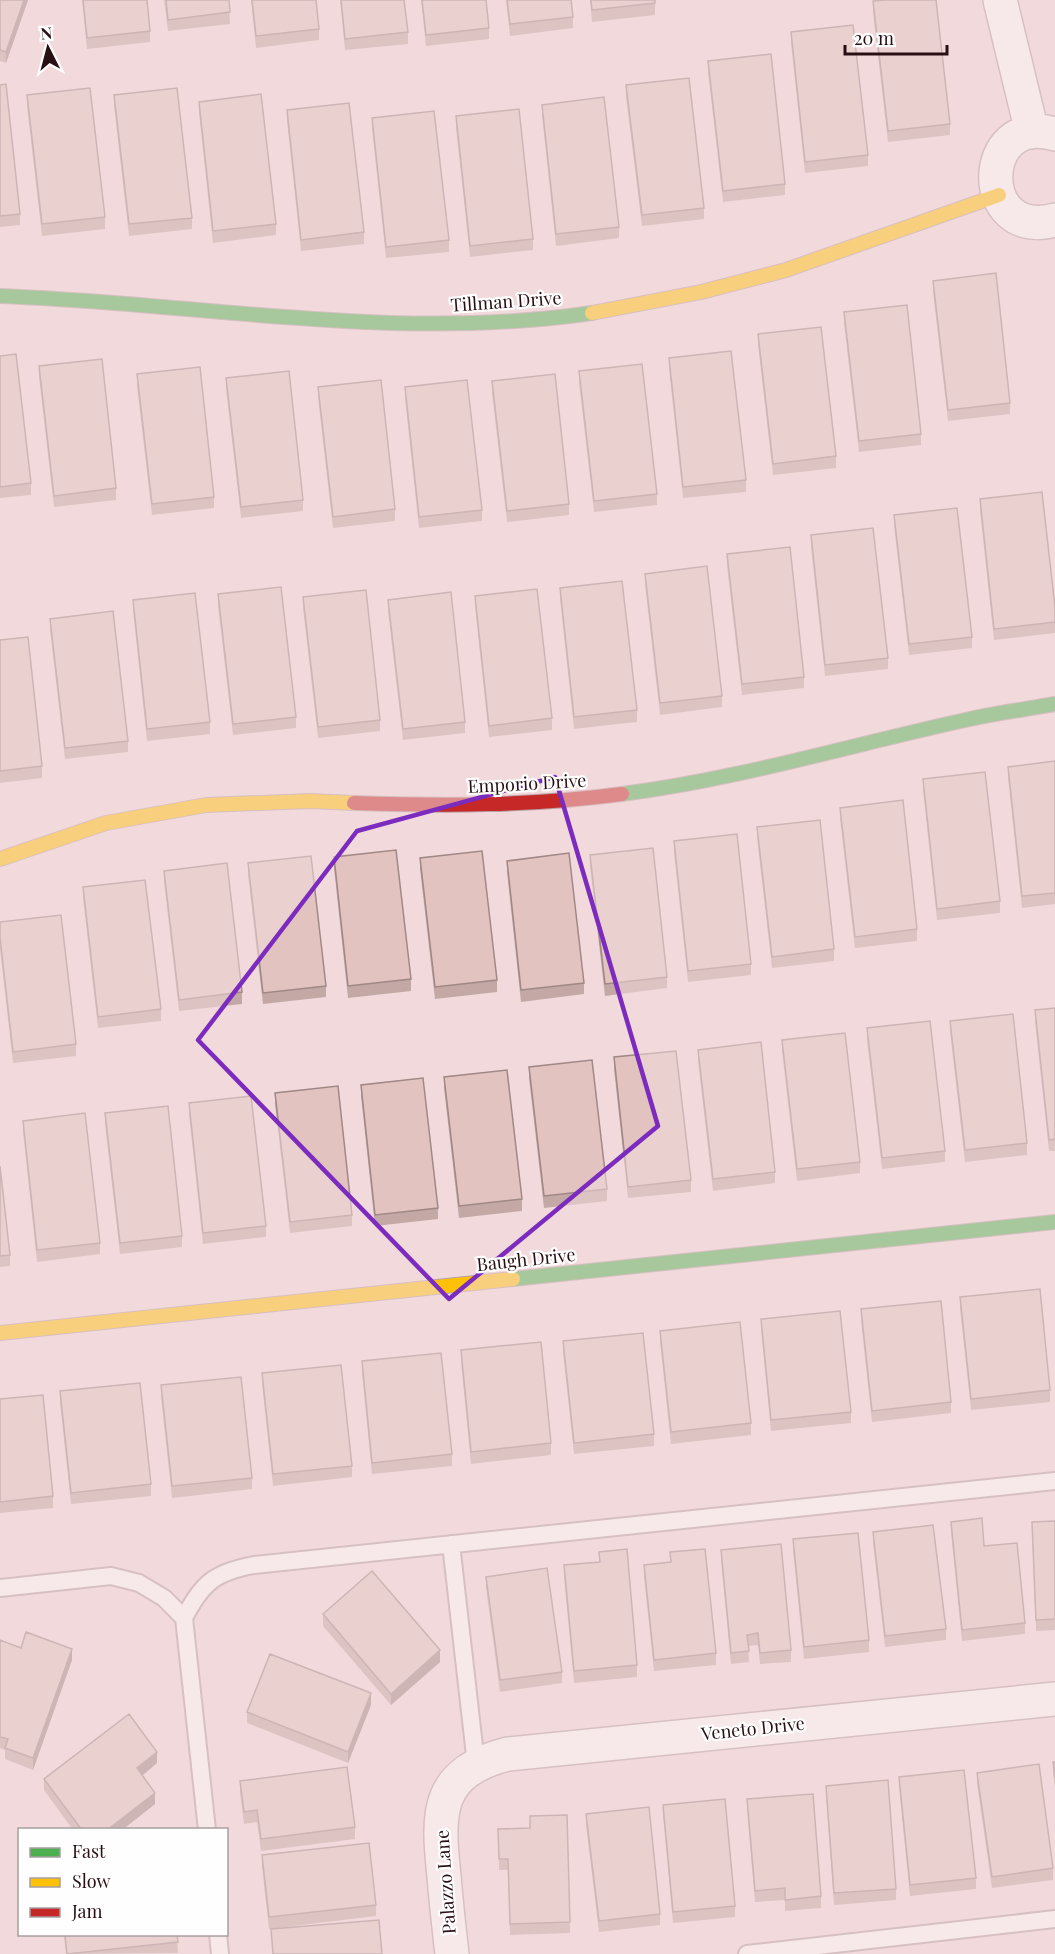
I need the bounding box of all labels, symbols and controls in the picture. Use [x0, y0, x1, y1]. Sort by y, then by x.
north arrow [18, 18, 78, 78]
scale bar [845, 18, 947, 56]
text: N [40, 21, 54, 44]
text: 20 m [854, 26, 894, 50]
street label: Tillman Drive [450, 285, 562, 317]
street label: Emporio Drive [467, 768, 587, 798]
street label: Baugh Drive [475, 1242, 577, 1276]
street label: Veneto Drive [699, 1711, 806, 1745]
legend [18, 1828, 228, 1936]
street label: Palazzo Lane [429, 1829, 461, 1935]
text: Fast [72, 1839, 106, 1863]
text: Slow [72, 1869, 110, 1893]
text: Jam [71, 1899, 102, 1923]

